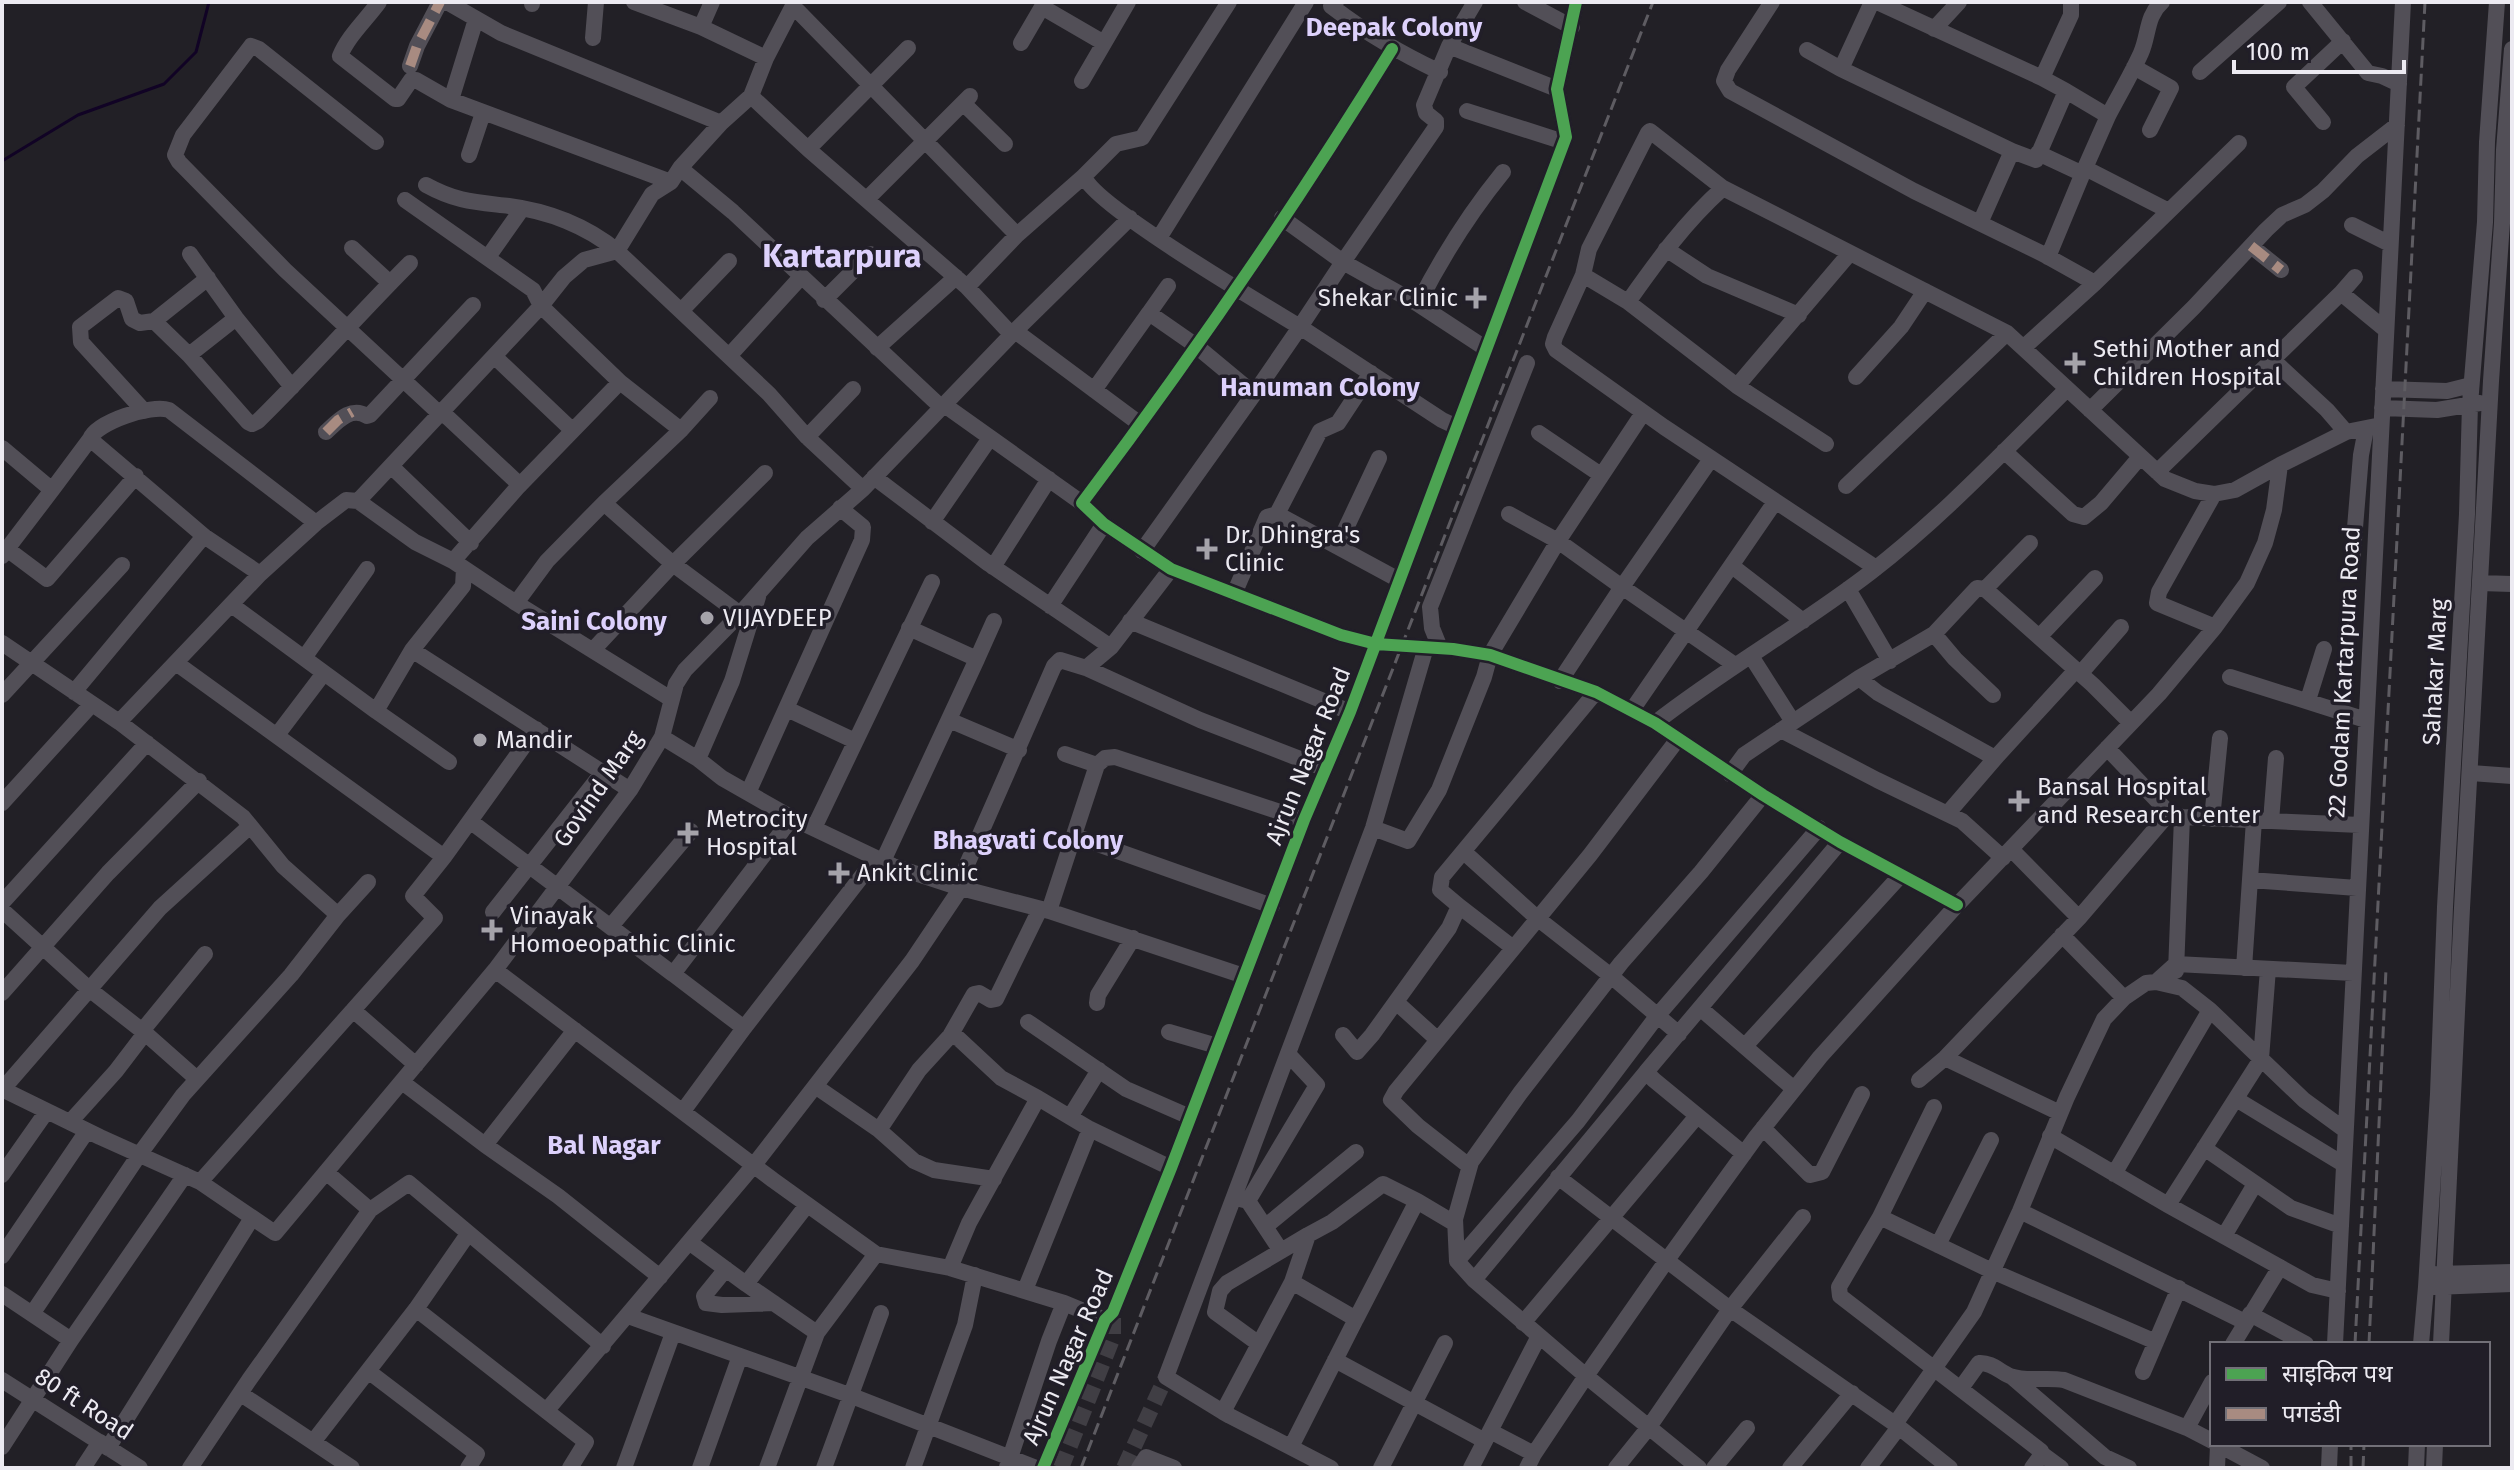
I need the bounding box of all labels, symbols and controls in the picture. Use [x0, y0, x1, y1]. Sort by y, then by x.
district label: Deepak Colony [1306, 12, 1483, 43]
scale bar [2234, 24, 2404, 74]
text: 100 m [2246, 38, 2310, 66]
district label: Kartarpura [762, 237, 922, 275]
place label: Shekar Clinic [1318, 284, 1458, 312]
marker: Shekar Clinic [1465, 287, 1487, 309]
place label: Sethi Mother and Children Hospital [2093, 335, 2281, 391]
marker: Sethi Mother and Children Hospital [2064, 352, 2086, 374]
district label: Hanuman Colony [1220, 372, 1420, 403]
place label: Dr. Dhingra's Clinic [1225, 521, 1360, 577]
street label: 22 Godam Kartarpura Road [2322, 525, 2366, 819]
marker: Dr. Dhingra's Clinic [1196, 538, 1218, 560]
street label: Sahakar Marg [2417, 597, 2453, 746]
place label: VIJAYDEEP [723, 604, 832, 632]
district label: Saini Colony [521, 606, 667, 637]
marker: VIJAYDEEP [698, 609, 716, 627]
street label: Ajrun Nagar Road [1260, 663, 1356, 849]
street label: Govind Marg [548, 725, 649, 853]
place label: Mandir [496, 726, 573, 754]
marker: Mandir [471, 731, 489, 749]
place label: Bansal Hospital and Research Center [2037, 773, 2261, 829]
marker: Bansal Hospital and Research Center [2008, 790, 2030, 812]
place label: Metrocity Hospital [706, 805, 808, 861]
marker: Metrocity Hospital [677, 822, 699, 844]
district label: Bhagvati Colony [933, 825, 1124, 856]
place label: Ankit Clinic [857, 859, 978, 887]
marker: Ankit Clinic [828, 862, 850, 884]
place label: Vinayak Homoeopathic Clinic [510, 902, 736, 958]
marker: Vinayak Homoeopathic Clinic [481, 919, 503, 941]
district label: Bal Nagar [547, 1130, 661, 1161]
street label: Ajrun Nagar Road [1017, 1265, 1119, 1449]
legend [2210, 1342, 2490, 1446]
text: साइकिल पथ [2282, 1360, 2393, 1388]
street label: 80 ft Road [30, 1362, 138, 1446]
text: पगडंडी [2282, 1400, 2342, 1428]

